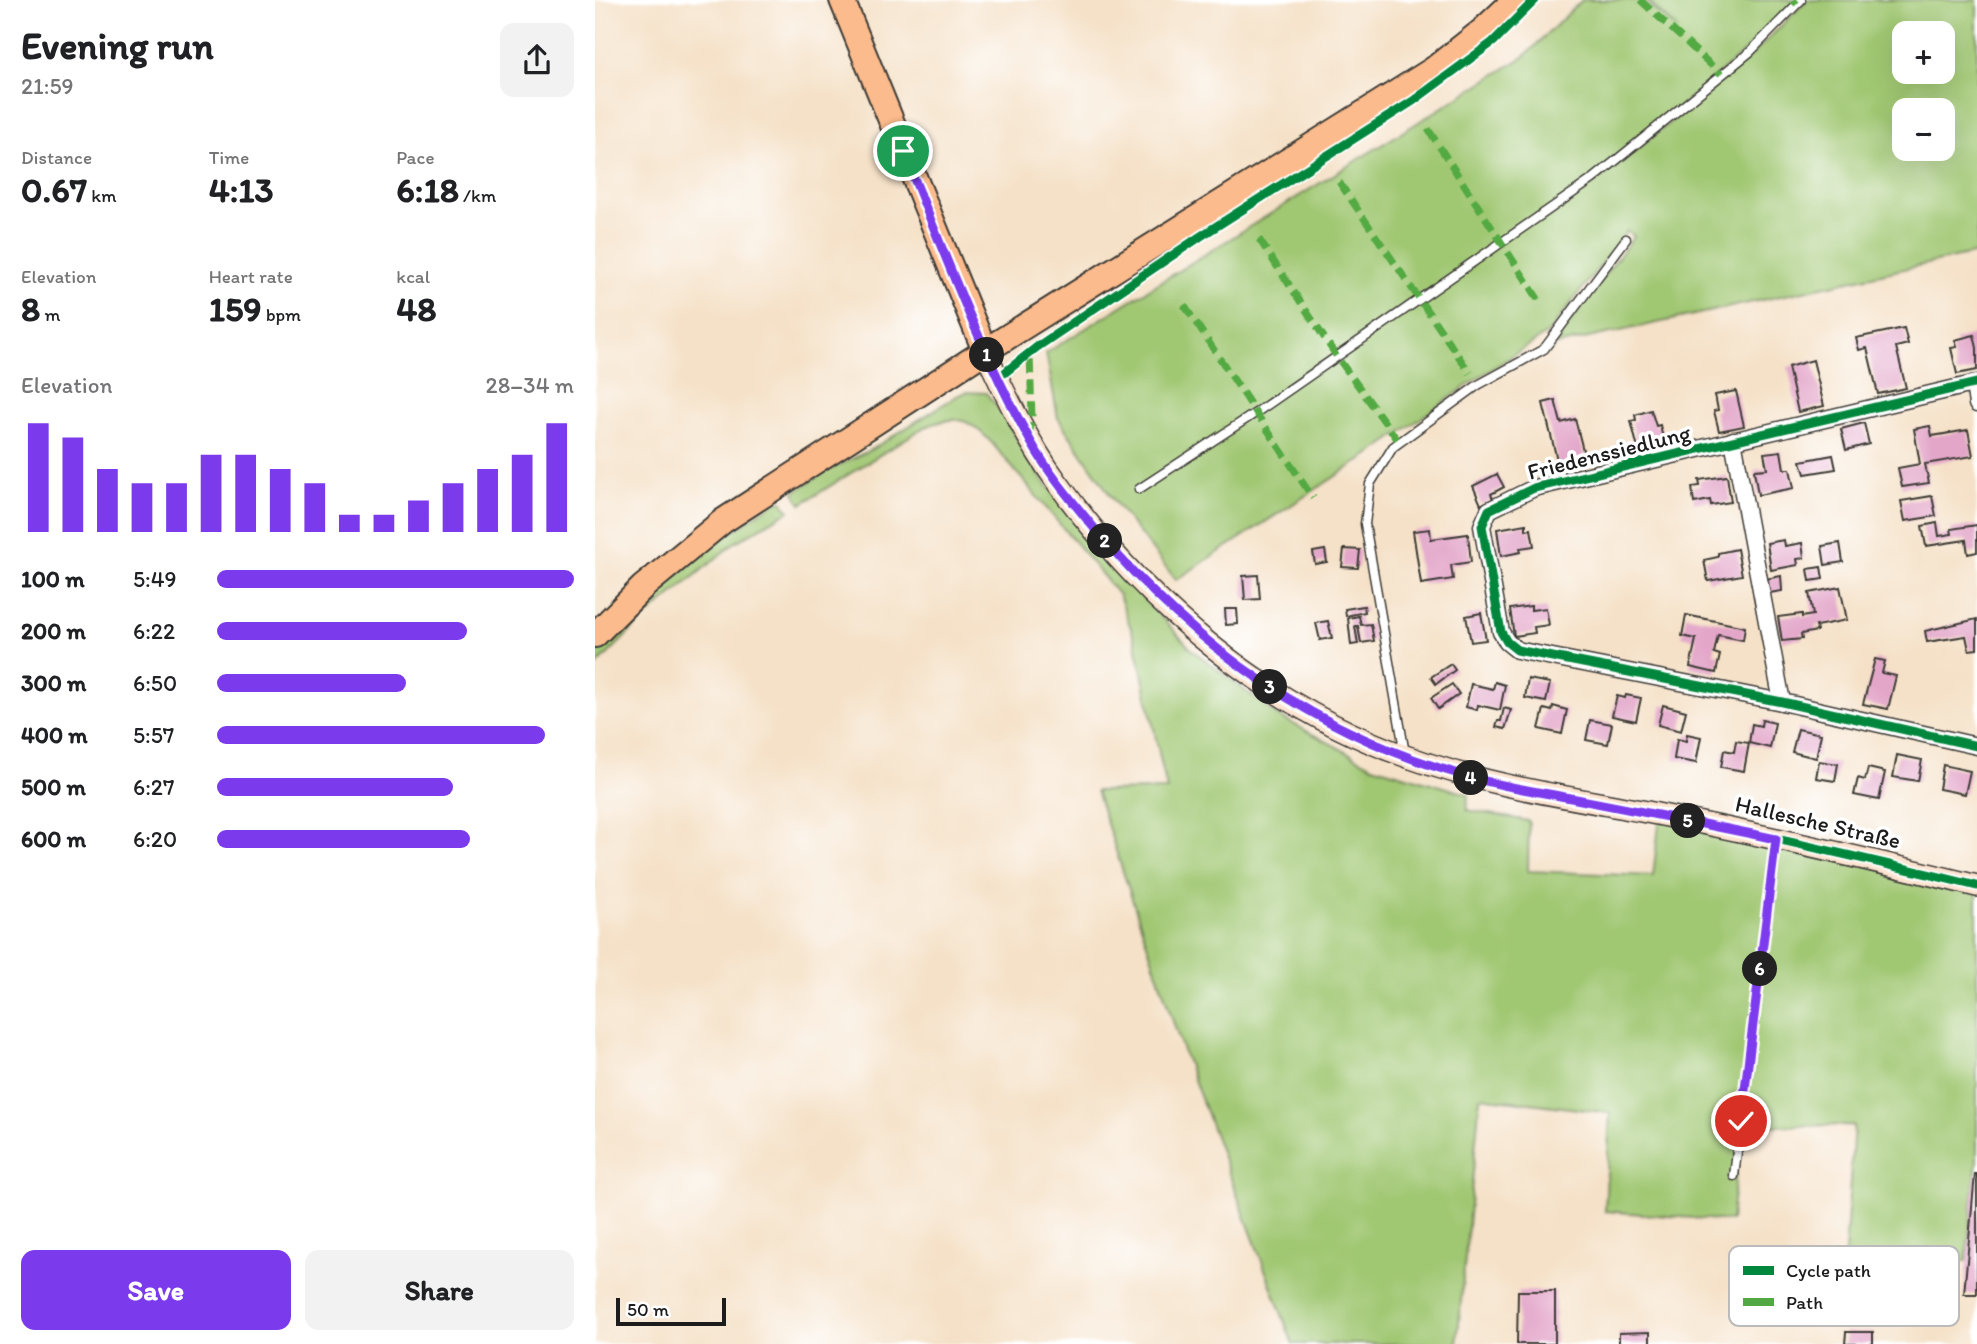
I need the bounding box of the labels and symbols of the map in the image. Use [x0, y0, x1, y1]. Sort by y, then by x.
pin [873, 121, 933, 181]
pin: 1 [969, 338, 1005, 372]
street label: Friedenssiedlung [1525, 418, 1694, 486]
pin: 2 [1087, 524, 1123, 558]
pin: 3 [1253, 670, 1287, 704]
pin: 4 [1453, 760, 1489, 796]
street label: Hallesche Straße [1733, 789, 1903, 855]
pin: 5 [1671, 804, 1705, 838]
pin: 6 [1743, 951, 1777, 986]
pin [1711, 1091, 1771, 1151]
legend [1729, 1246, 1959, 1326]
text: Cycle path [1786, 1259, 1871, 1282]
text: Path [1786, 1291, 1823, 1314]
scale bar [616, 1295, 726, 1327]

